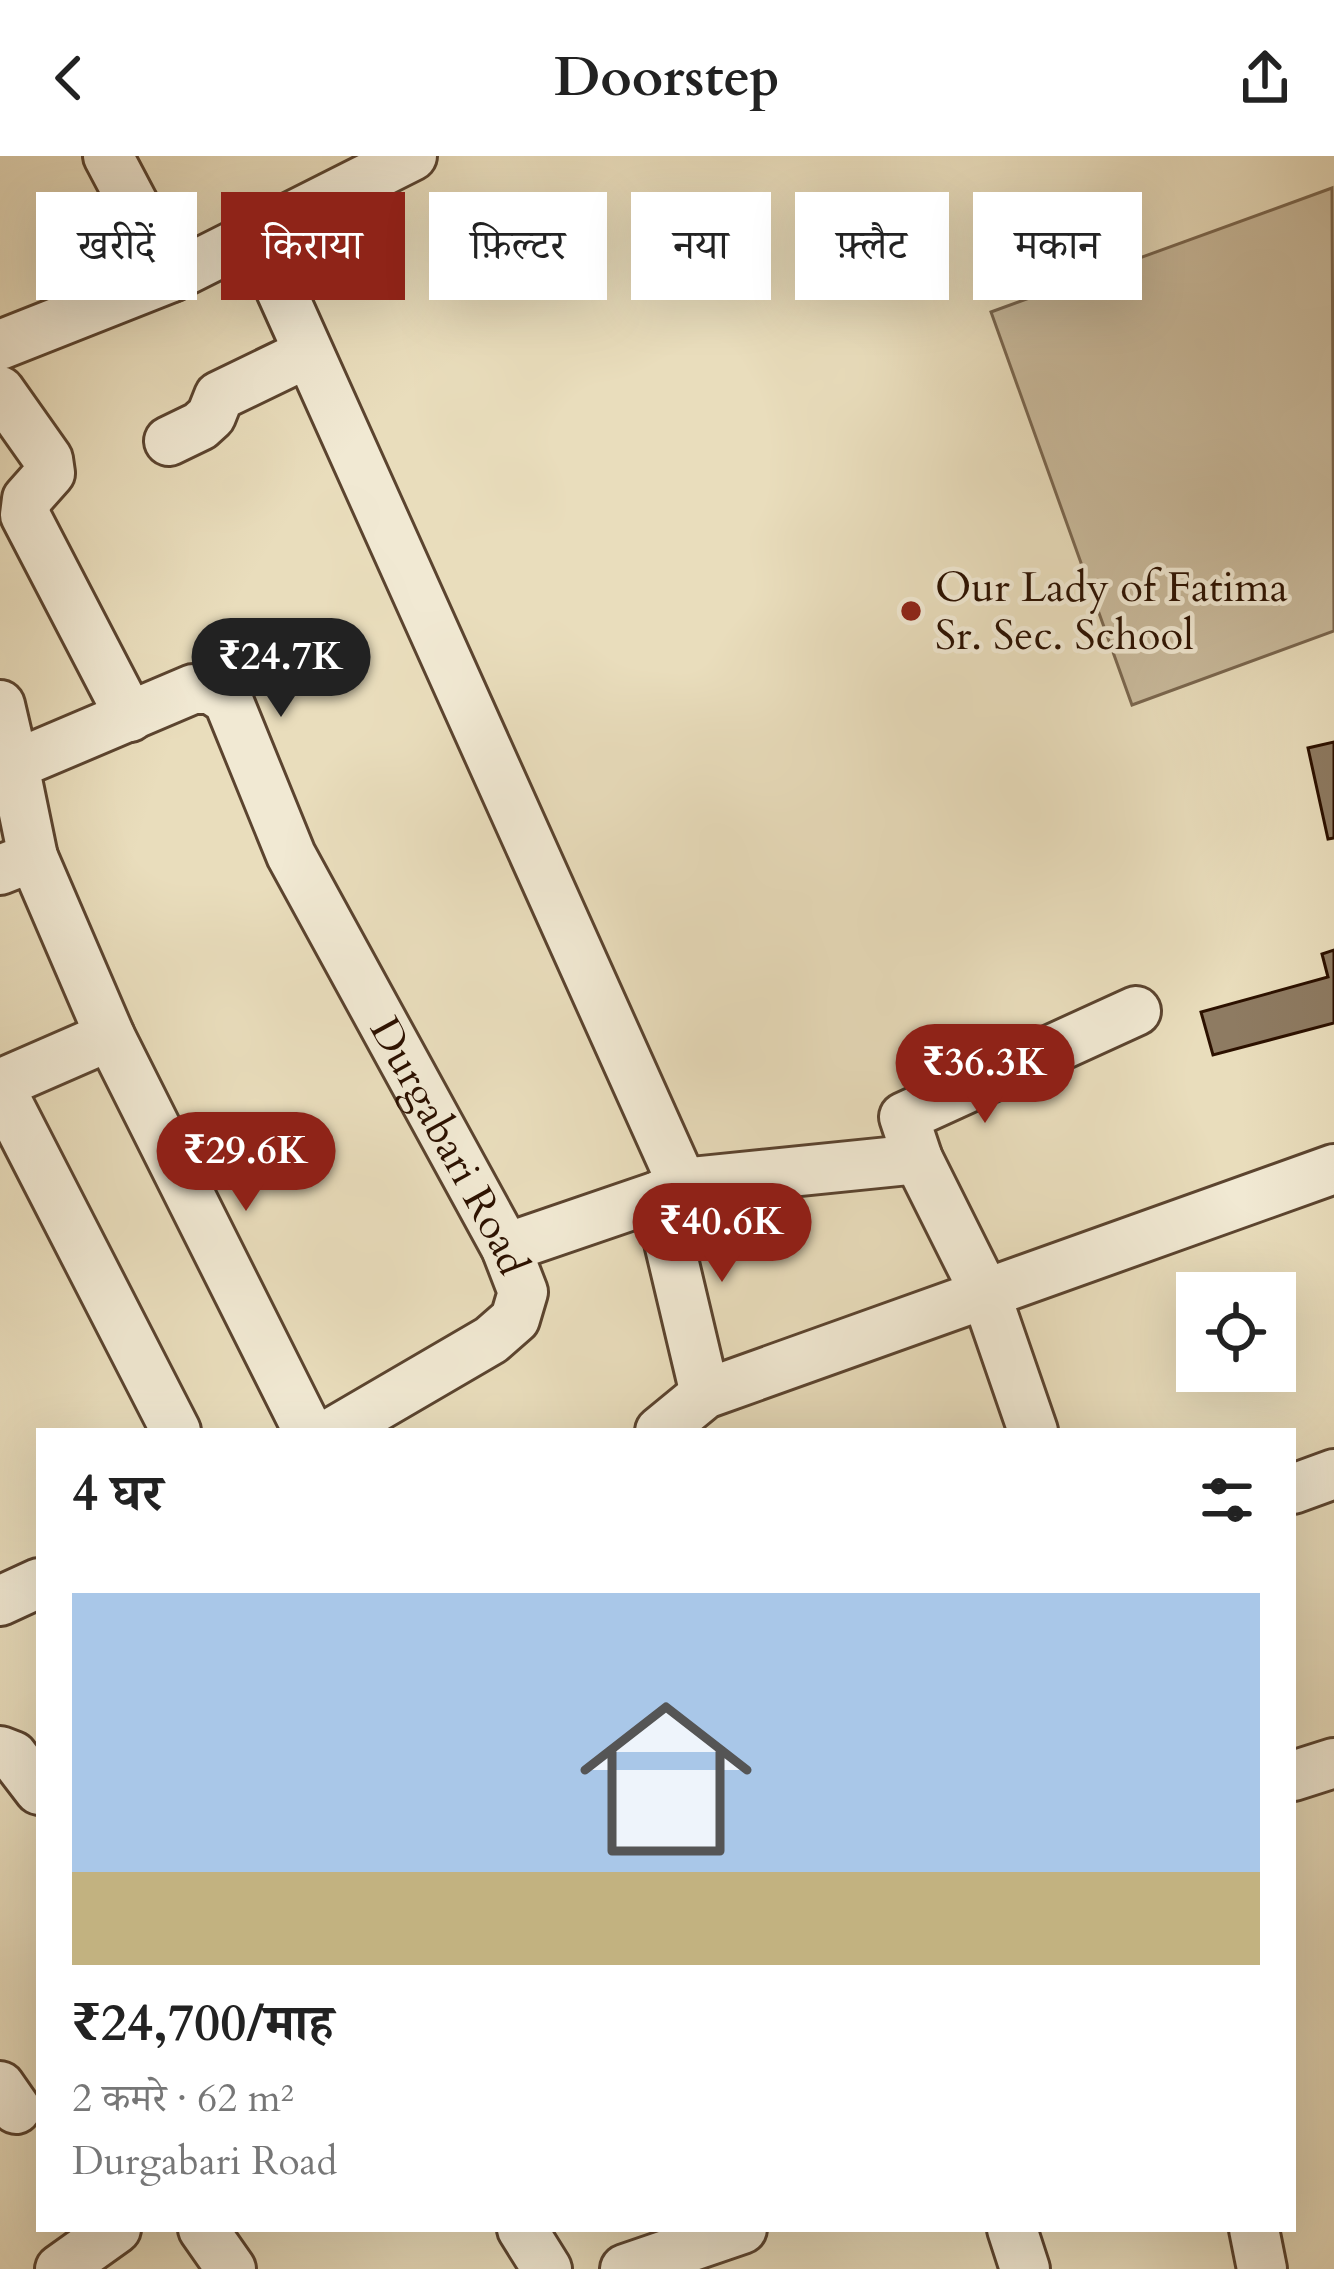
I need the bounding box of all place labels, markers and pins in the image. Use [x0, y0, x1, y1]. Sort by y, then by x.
place label: Our Lady of Fatima Sr. Sec. School [935, 559, 1288, 664]
marker: Our Lady of Fatima Sr. Sec. School [898, 598, 924, 624]
pin: ₹24.7K [183, 618, 379, 720]
pin: ₹36.3K [887, 1024, 1083, 1126]
pin: ₹29.6K [148, 1112, 344, 1214]
pin: ₹40.6K [624, 1183, 820, 1285]

